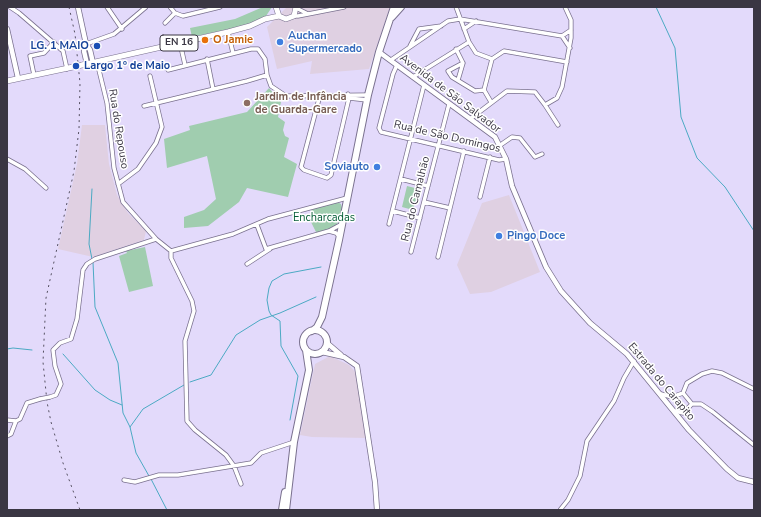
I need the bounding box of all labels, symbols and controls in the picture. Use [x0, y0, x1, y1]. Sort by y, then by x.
place label: Auchan Supermercado [288, 29, 362, 55]
place label: O Jamie [213, 33, 253, 47]
road number: EN 16 [160, 35, 198, 51]
marker: O Jamie [200, 35, 210, 45]
marker: Auchan Supermercado [275, 37, 285, 47]
place label: LG. 1 MAIO [30, 39, 89, 53]
marker: LG. 1 MAIO [92, 41, 102, 51]
street label: Avenida de São Salvador [397, 52, 503, 136]
place label: Largo 1º de Maio [84, 59, 170, 73]
marker: Largo 1º de Maio [71, 61, 81, 71]
street label: Rua do Repouso [105, 88, 131, 170]
place label: Jardim de Infância de Guarda-Gare [255, 90, 347, 116]
marker: Jardim de Infância de Guarda-Gare [242, 98, 252, 108]
street label: Rua de São Domingos [392, 118, 502, 156]
street label: Rua do Camalhão [399, 155, 433, 243]
place label: Soviauto [324, 160, 369, 174]
marker: Soviauto [372, 162, 382, 172]
park label: Encharcadas [293, 211, 355, 225]
place label: Pingo Doce [507, 229, 565, 243]
marker: Pingo Doce [494, 231, 504, 241]
street label: Estrada do Carapito [625, 341, 697, 423]

